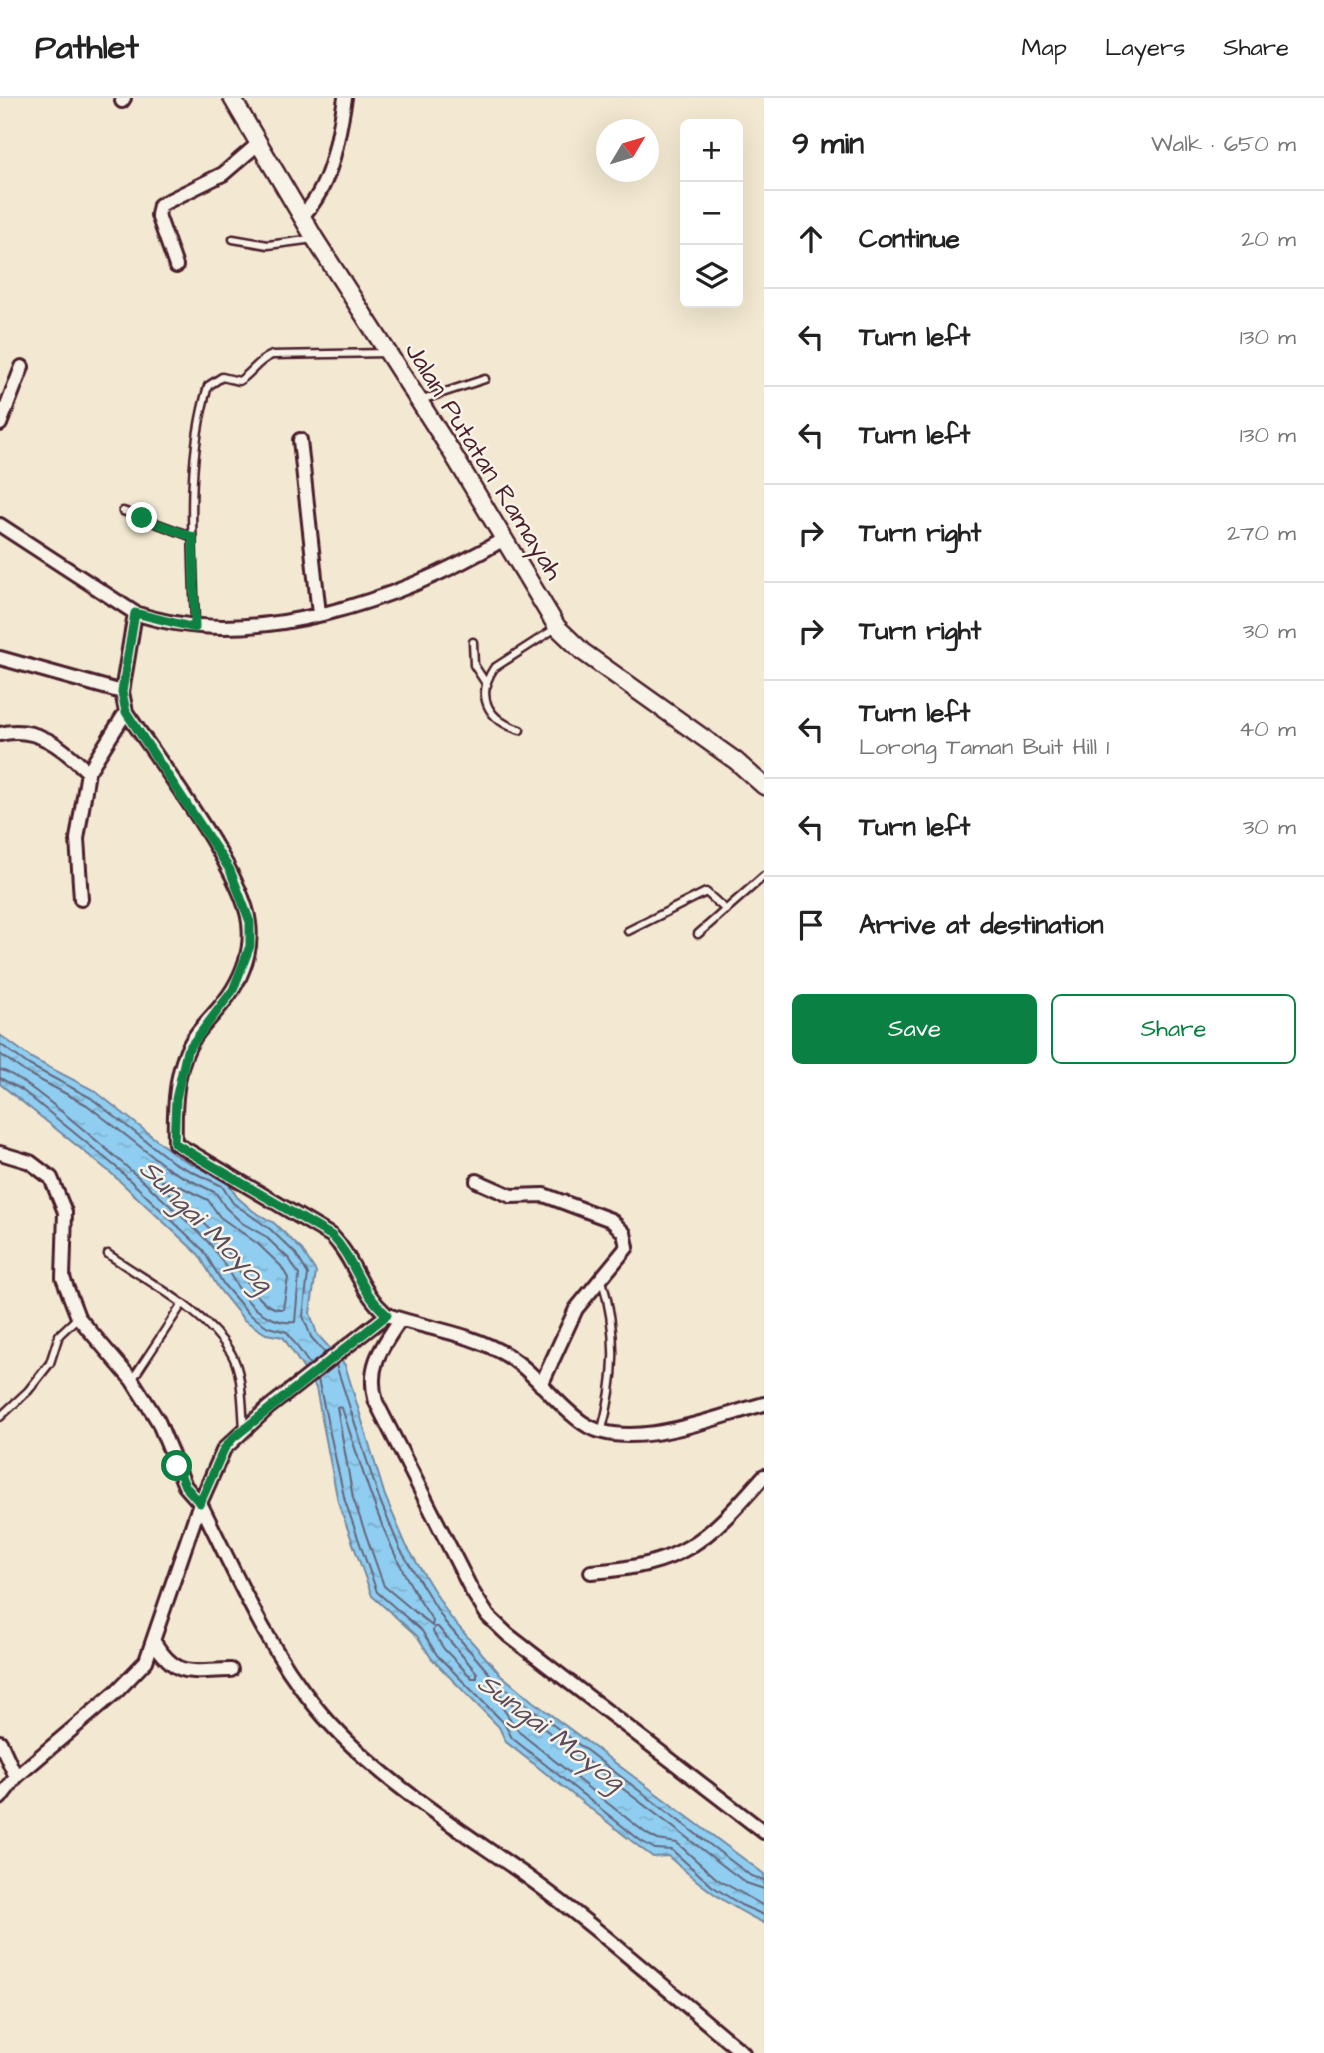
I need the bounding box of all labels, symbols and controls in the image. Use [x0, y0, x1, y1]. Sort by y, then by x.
text: Pathlet [35, 25, 139, 71]
text: Map [1022, 31, 1067, 65]
text: Layers [1105, 31, 1185, 65]
text: Share [1223, 31, 1289, 65]
north arrow [596, 119, 659, 182]
map controls [680, 119, 743, 308]
button: + [680, 119, 743, 182]
text: 9 min [792, 123, 864, 165]
text: Walk · 650 m [1151, 128, 1296, 160]
button: − [680, 182, 743, 245]
icon: ahead [792, 220, 830, 258]
text: Continue [859, 221, 960, 257]
text: 20 m [1241, 223, 1296, 255]
button: layers [680, 245, 743, 308]
icon: left [792, 318, 830, 356]
text: Turn left [859, 319, 970, 355]
text: 130 m [1240, 321, 1296, 353]
street label: Jalan Putatan Ramayah [394, 335, 572, 588]
icon: left [792, 416, 830, 454]
text: Turn left [859, 417, 970, 453]
text: 130 m [1240, 419, 1296, 451]
route end [126, 502, 157, 533]
icon: right [792, 514, 830, 552]
text: Turn right [859, 515, 981, 551]
text: 270 m [1227, 517, 1296, 549]
icon: right [792, 612, 830, 650]
text: Turn right [859, 613, 981, 649]
text: 30 m [1243, 615, 1296, 647]
text: Turn left [859, 695, 970, 731]
icon: left [792, 710, 830, 748]
text: 40 m [1239, 713, 1296, 745]
text: Lorong Taman Buit Hill 1 [859, 731, 1109, 763]
icon: left [792, 808, 830, 846]
text: Turn left [859, 809, 970, 845]
text: 30 m [1243, 811, 1296, 843]
icon: arrive [792, 906, 830, 944]
text: Arrive at destination [859, 907, 1104, 943]
button: Save [792, 994, 1037, 1064]
button: Share [1051, 994, 1296, 1064]
water label: Sungai Moyog [130, 1150, 283, 1303]
route start [161, 1450, 192, 1481]
water label: Sungai Moyog [469, 1664, 634, 1802]

